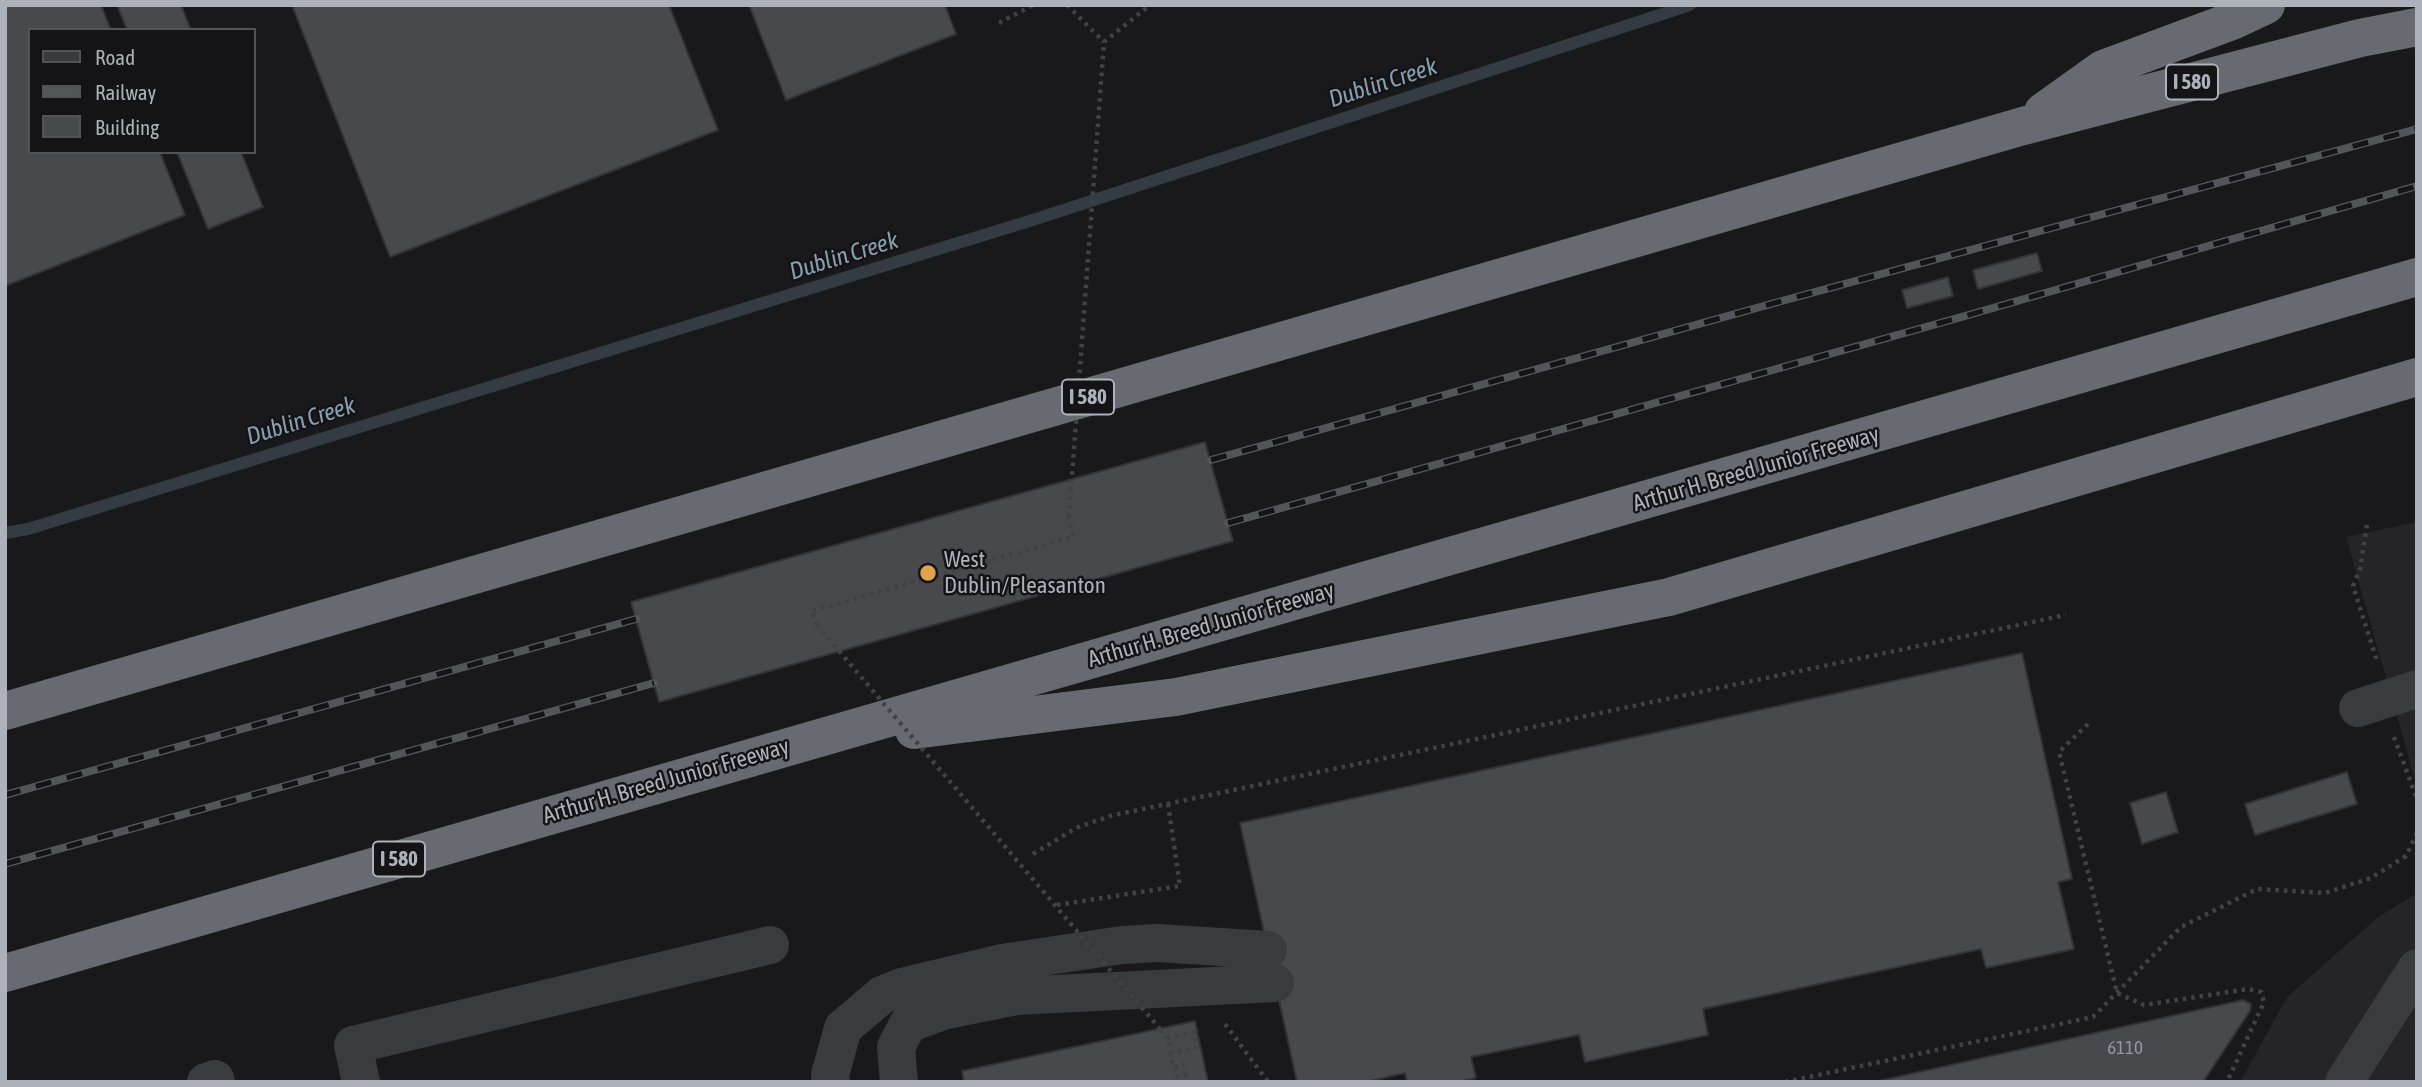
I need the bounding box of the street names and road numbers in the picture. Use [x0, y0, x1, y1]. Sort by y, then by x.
road number: I 580 [2166, 64, 2218, 100]
road number: I 580 [1062, 380, 1114, 414]
street label: Arthur H. Breed Junior Freeway [1630, 421, 1882, 517]
street label: Arthur H. Breed Junior Freeway [1085, 577, 1337, 673]
street label: Arthur H. Breed Junior Freeway [540, 733, 792, 829]
road number: I 580 [373, 842, 425, 876]

